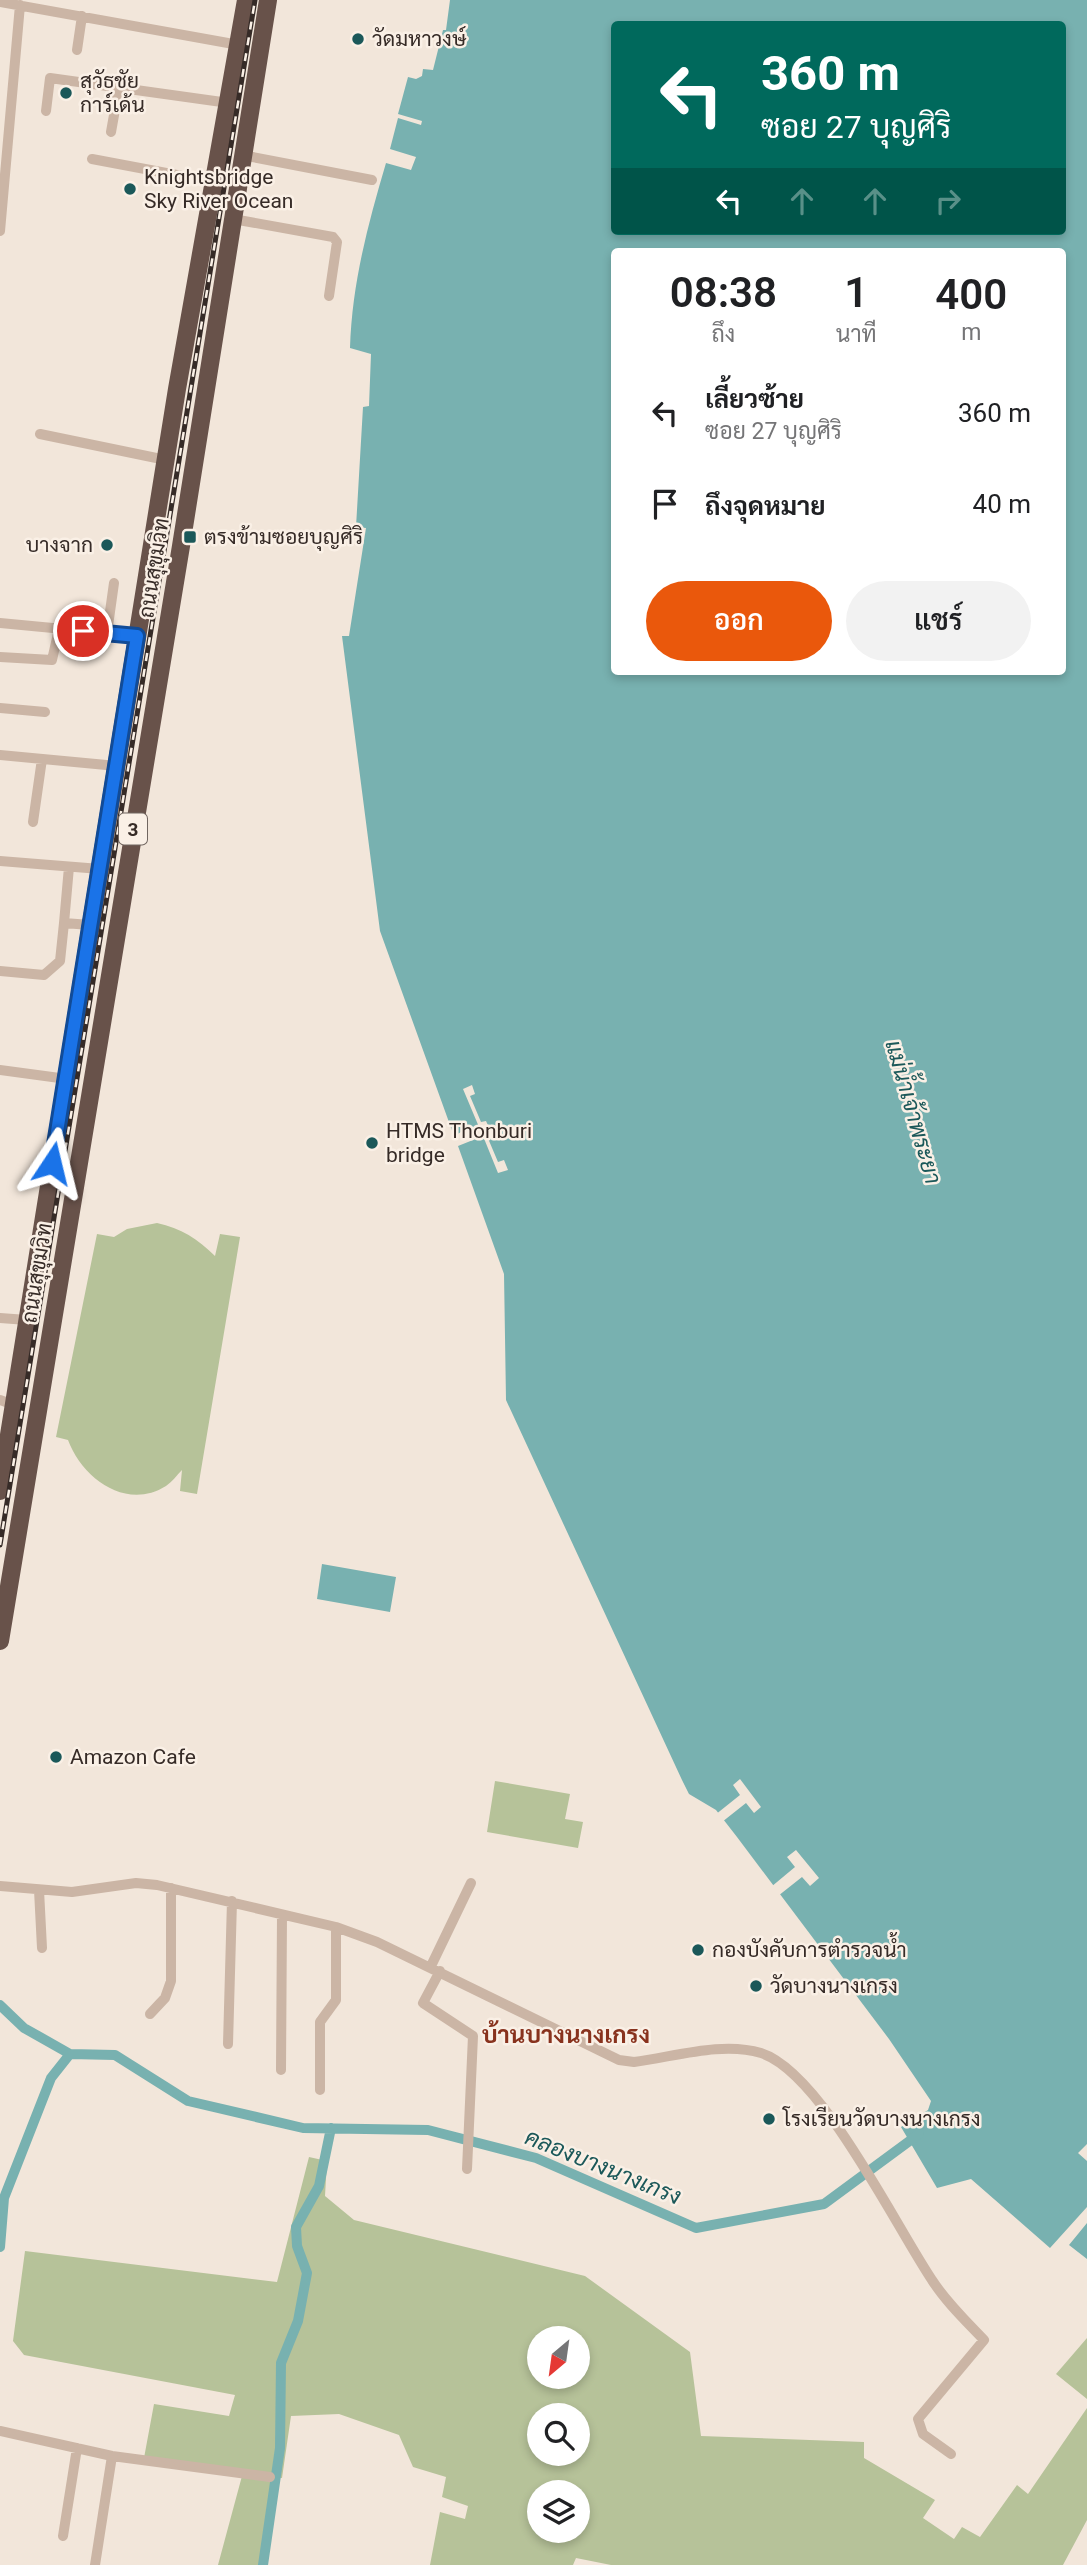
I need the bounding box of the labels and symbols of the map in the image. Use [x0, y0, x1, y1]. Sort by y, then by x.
place label: วัดมหาวงษ์ [372, 25, 467, 51]
marker: วัดมหาวงษ์ [350, 31, 366, 47]
place label: สุวัธชัย การ์เด้น [80, 69, 145, 117]
marker: สุวัธชัย การ์เด้น [58, 85, 74, 101]
place label: Knightsbridge Sky River Ocean [144, 165, 293, 213]
marker: Knightsbridge Sky River Ocean [122, 181, 138, 197]
street label: ถนนสุขุมวิท [134, 516, 176, 620]
place label: ตรงข้ามซอยบุญศิริ [204, 525, 363, 551]
marker: ตรงข้ามซอยบุญศิริ [182, 529, 198, 545]
place label: บางจาก [26, 533, 93, 557]
marker: บางจาก [99, 537, 115, 553]
pin [53, 601, 113, 661]
road number: 3 [119, 814, 147, 844]
water label: แม่น้ำเจ้าพระยา [880, 1035, 953, 1187]
place label: HTMS Thonburi bridge [386, 1119, 532, 1167]
position arrow [15, 1126, 89, 1200]
marker: HTMS Thonburi bridge [364, 1135, 380, 1151]
street label: ถนนสุขุมวิท [17, 1221, 59, 1325]
place label: Amazon Cafe [70, 1745, 196, 1769]
marker: Amazon Cafe [48, 1749, 64, 1765]
place label: กองบังคับการตำรวจน้ำ [712, 1932, 907, 1962]
marker: กองบังคับการตำรวจน้ำ [690, 1942, 706, 1958]
place label: วัดบางนางเกรง [770, 1974, 898, 1998]
marker: วัดบางนางเกรง [748, 1978, 764, 1994]
district label: บ้านบางนางเกรง [482, 2019, 650, 2049]
place label: โรงเรียนวัดบางนางเกรง [782, 2106, 981, 2131]
marker: โรงเรียนวัดบางนางเกรง [761, 2111, 777, 2127]
water label: คลองบางนางเกรง [521, 2123, 685, 2211]
north arrow [527, 2326, 590, 2389]

